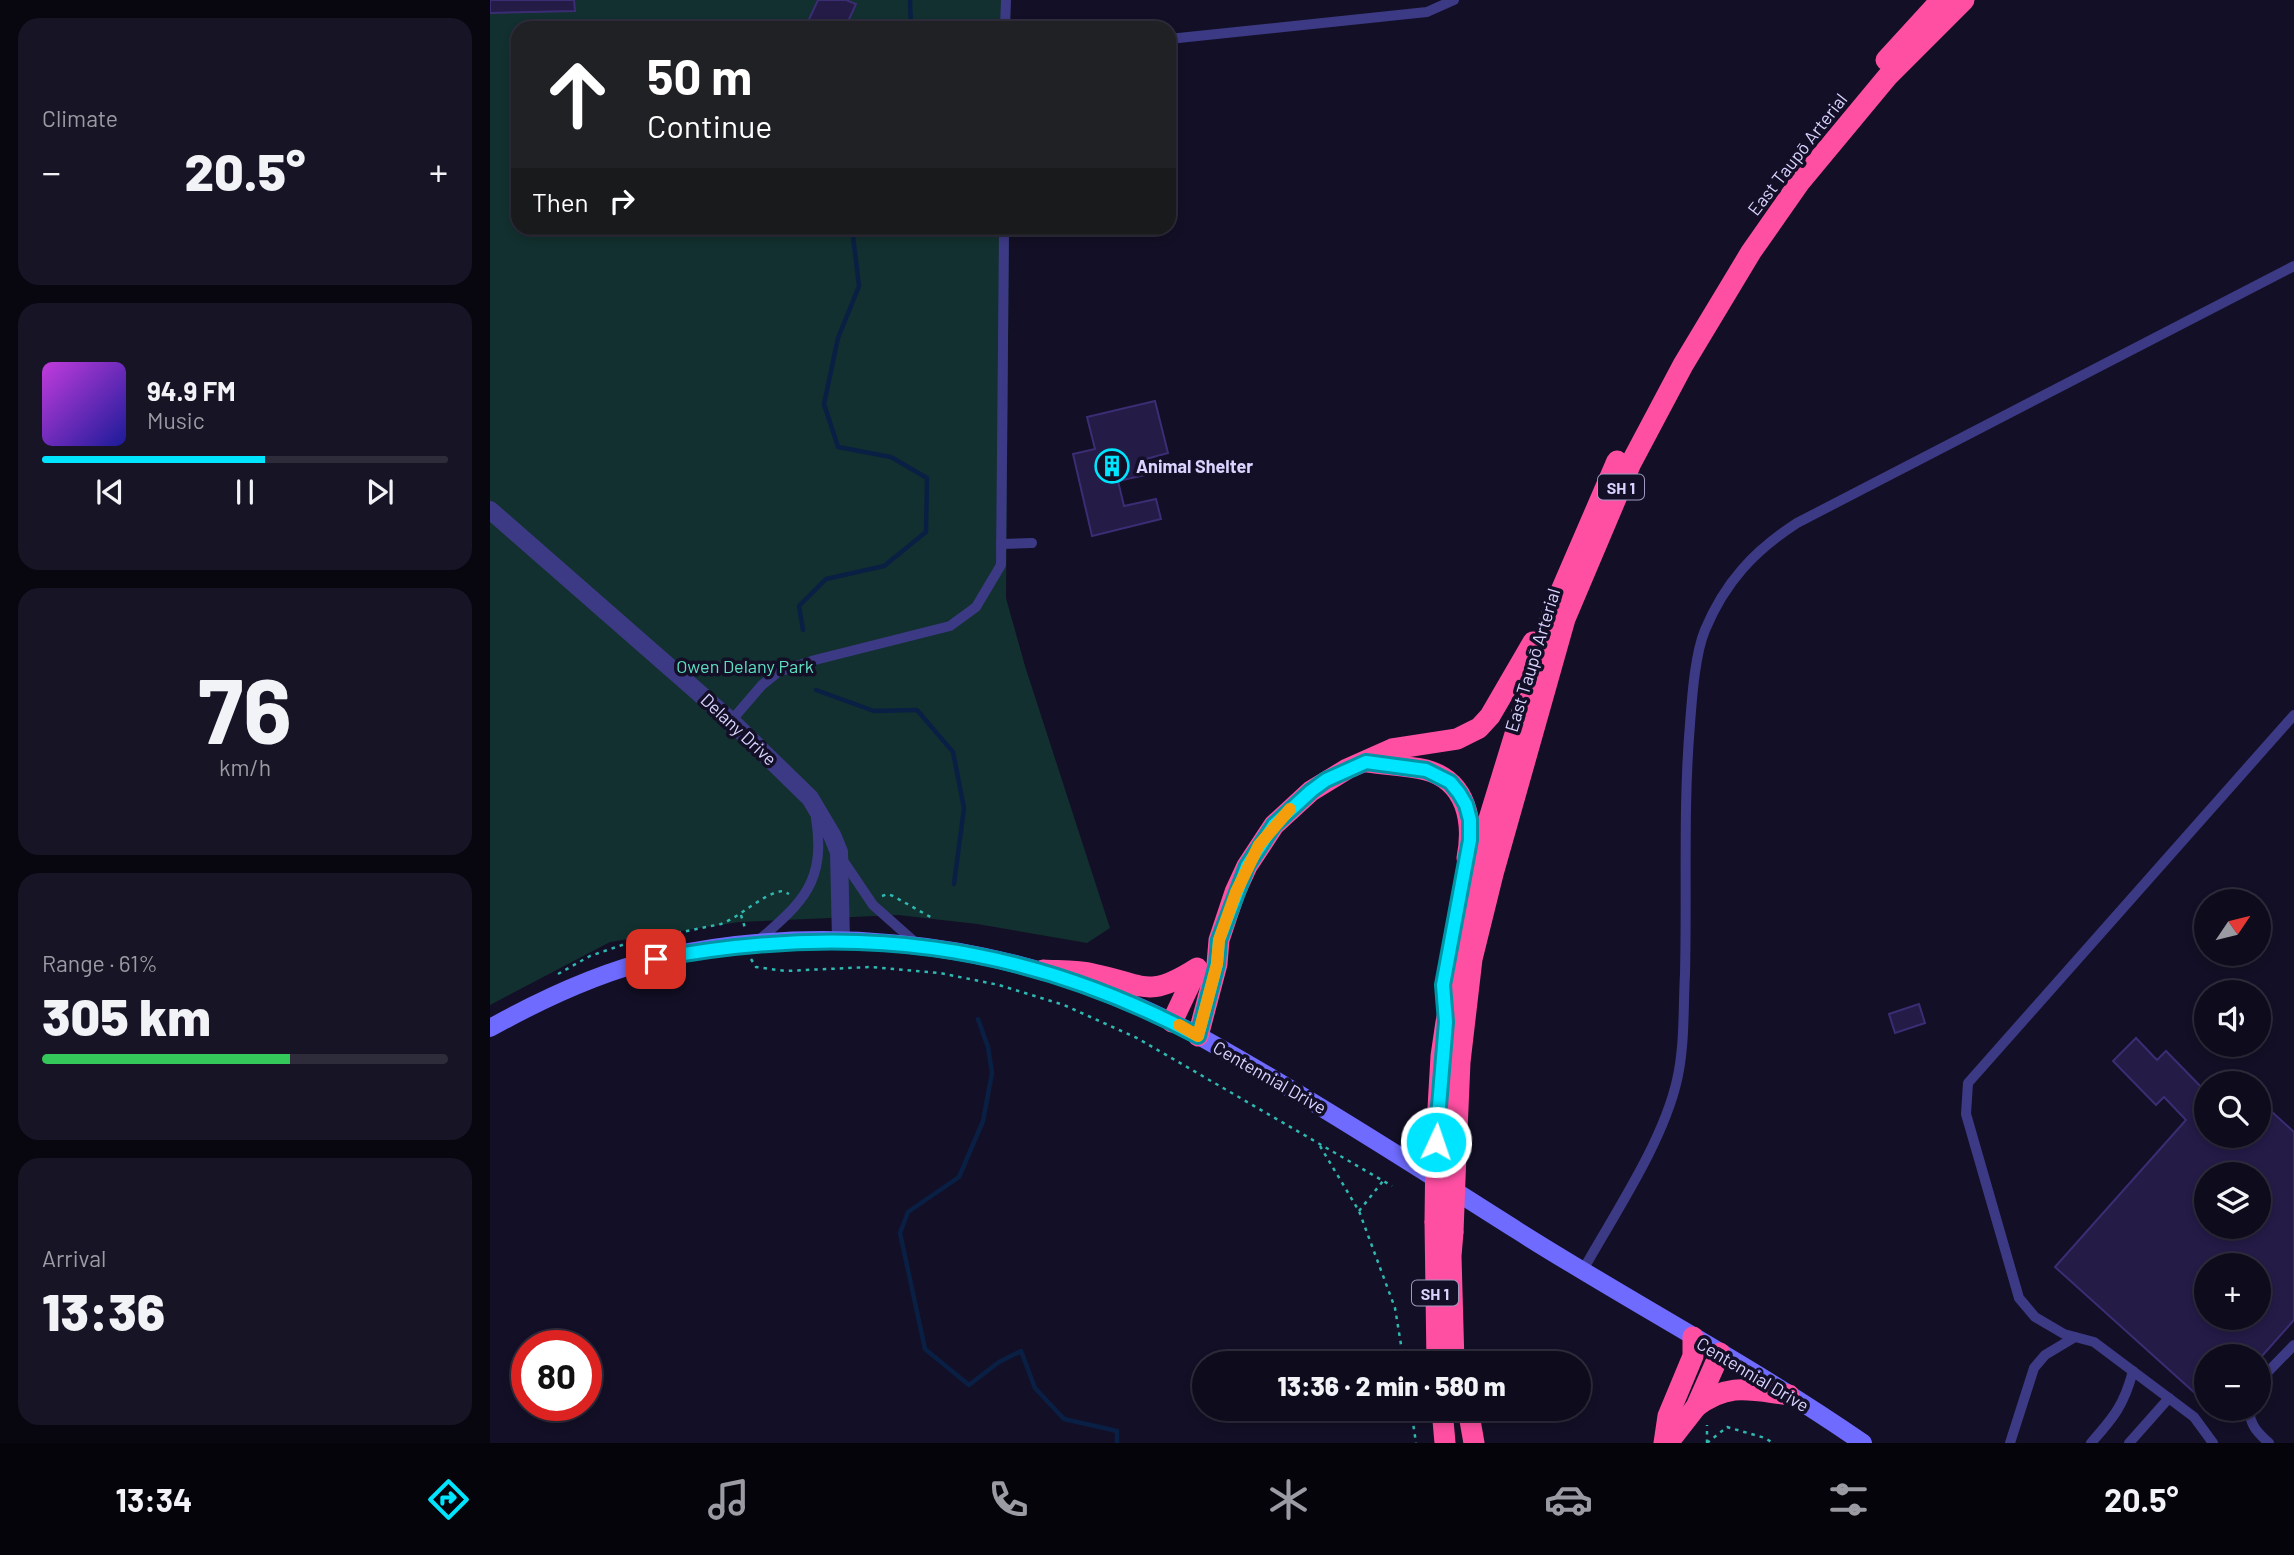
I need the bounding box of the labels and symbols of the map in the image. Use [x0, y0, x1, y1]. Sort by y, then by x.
street label: East Taupō Arterial [1743, 89, 1851, 219]
building icon: Animal Shelter [1093, 447, 1131, 485]
place label: Animal Shelter [1136, 455, 1253, 477]
road number: SH 1 [1598, 474, 1644, 500]
street label: East Taupō Arterial [1500, 586, 1564, 734]
park label: Owen Delany Park [676, 655, 814, 677]
street label: Delany Drive [697, 688, 781, 770]
north arrow [2194, 889, 2272, 966]
pin [626, 929, 686, 989]
street label: Centennial Drive [1209, 1036, 1331, 1118]
position arrow [1399, 1105, 1473, 1179]
road number: SH 1 [1412, 1280, 1458, 1306]
speed limit sign: 80 [511, 1330, 602, 1421]
street label: Centennial Drive [1693, 1332, 1813, 1416]

